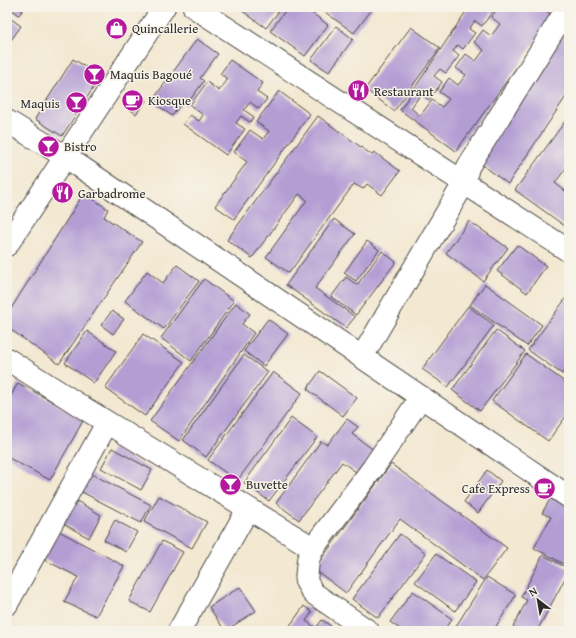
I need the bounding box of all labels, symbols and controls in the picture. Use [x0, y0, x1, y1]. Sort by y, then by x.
shop icon: Quincallerie [103, 15, 129, 41]
place label: Quincallerie [132, 19, 198, 38]
bar icon: Maquis Bagoué [81, 61, 107, 87]
place label: Maquis Bagoué [110, 65, 192, 84]
restaurant icon: Restaurant [346, 78, 372, 104]
place label: Restaurant [374, 82, 434, 101]
cafe icon: Kiosque [120, 87, 146, 113]
bar icon: Maquis [63, 90, 89, 116]
place label: Kiosque [148, 91, 191, 110]
place label: Maquis [21, 94, 60, 113]
bar icon: Bistro [35, 133, 61, 159]
place label: Bistro [64, 137, 97, 156]
restaurant icon: Garbadrome [50, 180, 76, 206]
place label: Garbadrome [78, 184, 146, 203]
bar icon: Buvette [217, 471, 243, 497]
place label: Buvette [246, 475, 288, 494]
cafe icon: Cafe Express [532, 475, 558, 501]
place label: Cafe Express [462, 479, 530, 498]
north arrow [518, 580, 558, 620]
text: N [526, 582, 541, 600]

